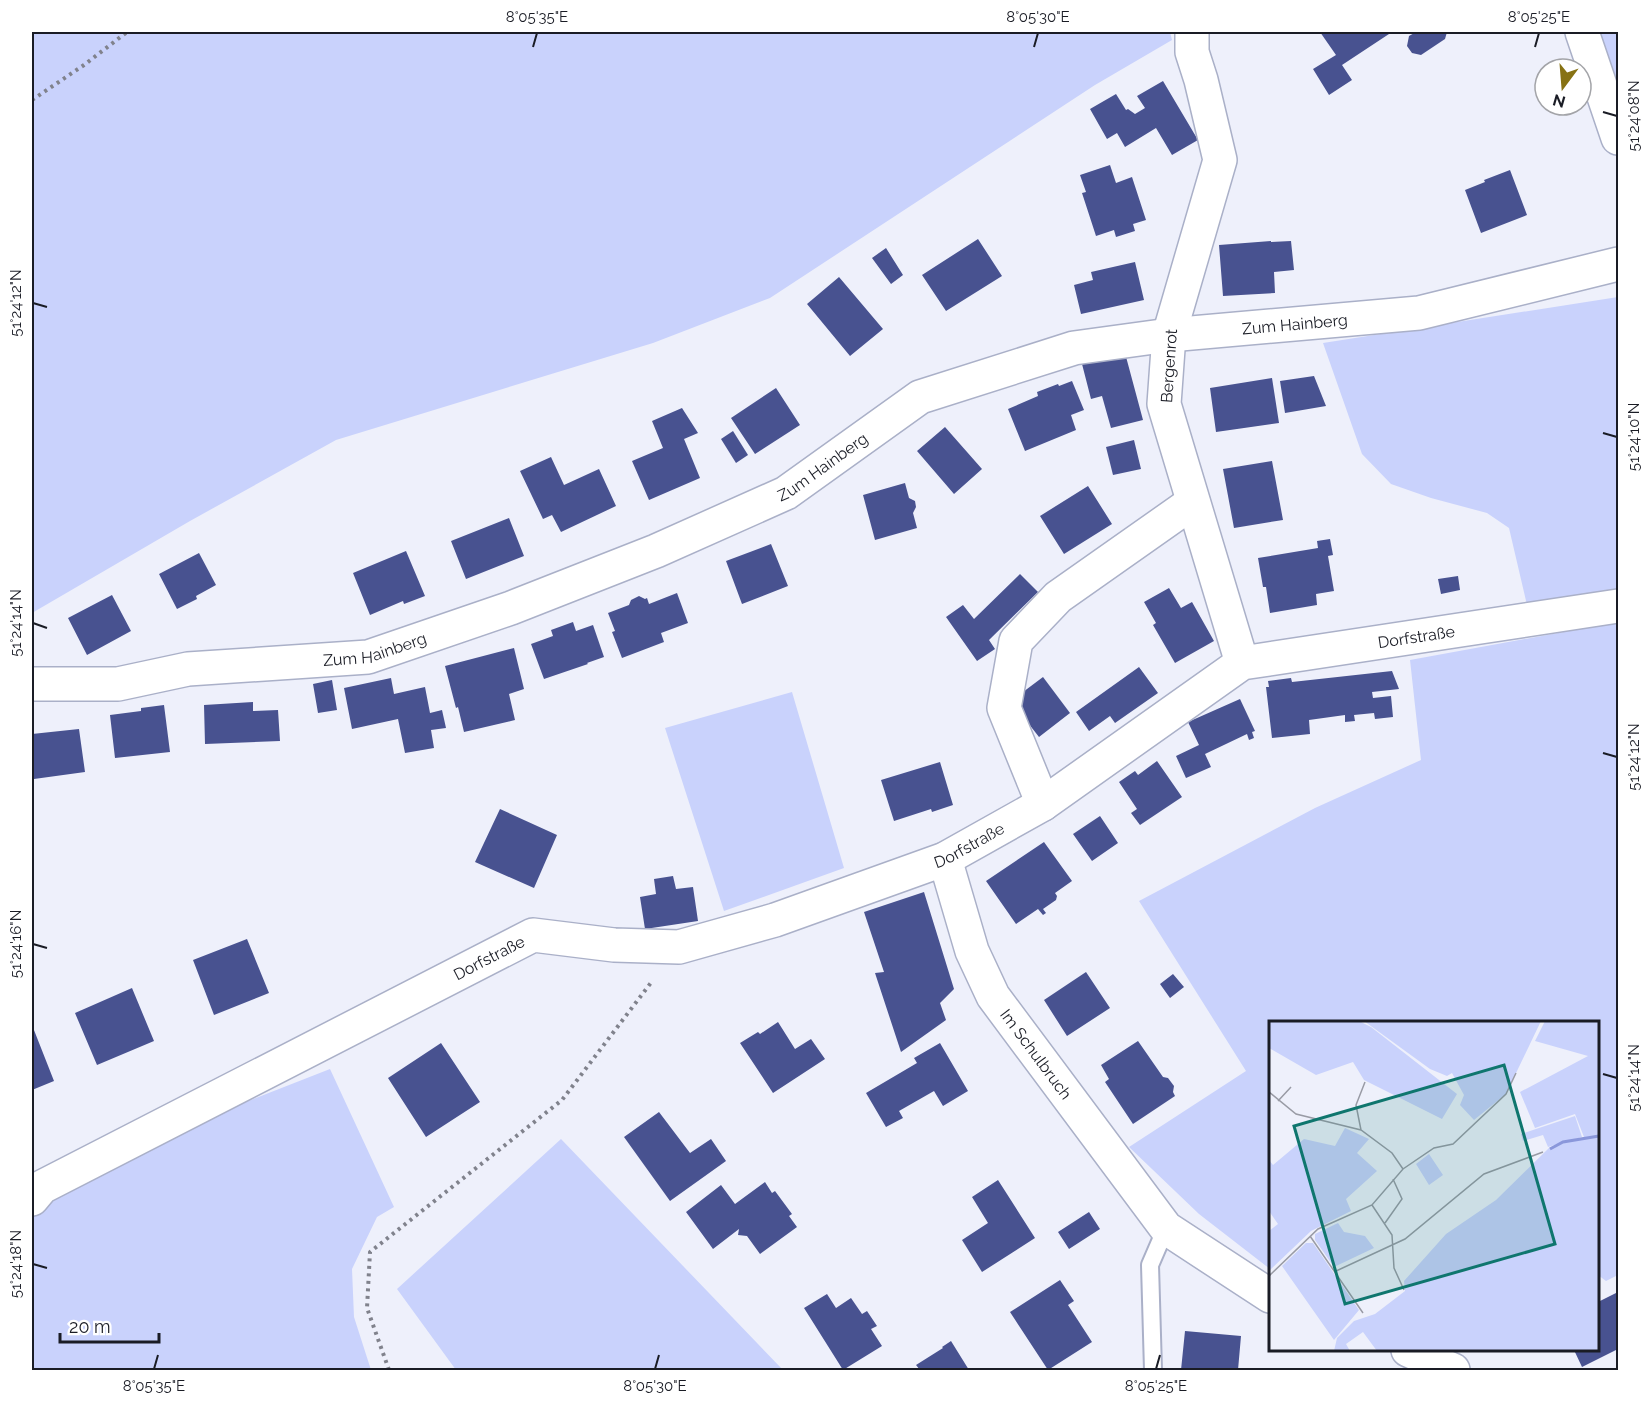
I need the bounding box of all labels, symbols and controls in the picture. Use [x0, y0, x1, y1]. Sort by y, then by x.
text: 8°05'35"E [506, 8, 568, 26]
text: 8°05'30"E [1006, 8, 1070, 26]
text: 8°05'25"E [1508, 8, 1570, 26]
north arrow [1533, 57, 1593, 117]
text: 51°24'08"N [1625, 80, 1643, 152]
text: N [1551, 90, 1567, 112]
text: 51°24'12"N [7, 269, 25, 337]
street label: Zum Hainberg [1241, 310, 1349, 338]
street label: Bergenrot [1157, 328, 1181, 404]
text: 51°24'10"N [1625, 403, 1643, 471]
street label: Zum Hainberg [775, 428, 871, 505]
text: 51°24'14"N [7, 589, 25, 657]
street label: Dorfstraße [1376, 621, 1456, 652]
street label: Zum Hainberg [322, 628, 429, 669]
text: 51°24'12"N [1625, 723, 1643, 791]
street label: Dorfstraße [931, 818, 1007, 872]
text: 51°24'16"N [7, 910, 25, 978]
street label: Dorfstraße [450, 931, 528, 984]
street label: Im Schulbruch [997, 1005, 1076, 1103]
inset map [1269, 1021, 1599, 1351]
text: 51°24'14"N [1625, 1044, 1643, 1112]
text: 51°24'18"N [7, 1230, 25, 1298]
scale bar [60, 1306, 159, 1344]
text: 20 m [69, 1316, 111, 1337]
text: 8°05'35"E [123, 1377, 185, 1395]
text: 8°05'30"E [623, 1377, 687, 1395]
text: 8°05'25"E [1125, 1377, 1187, 1395]

